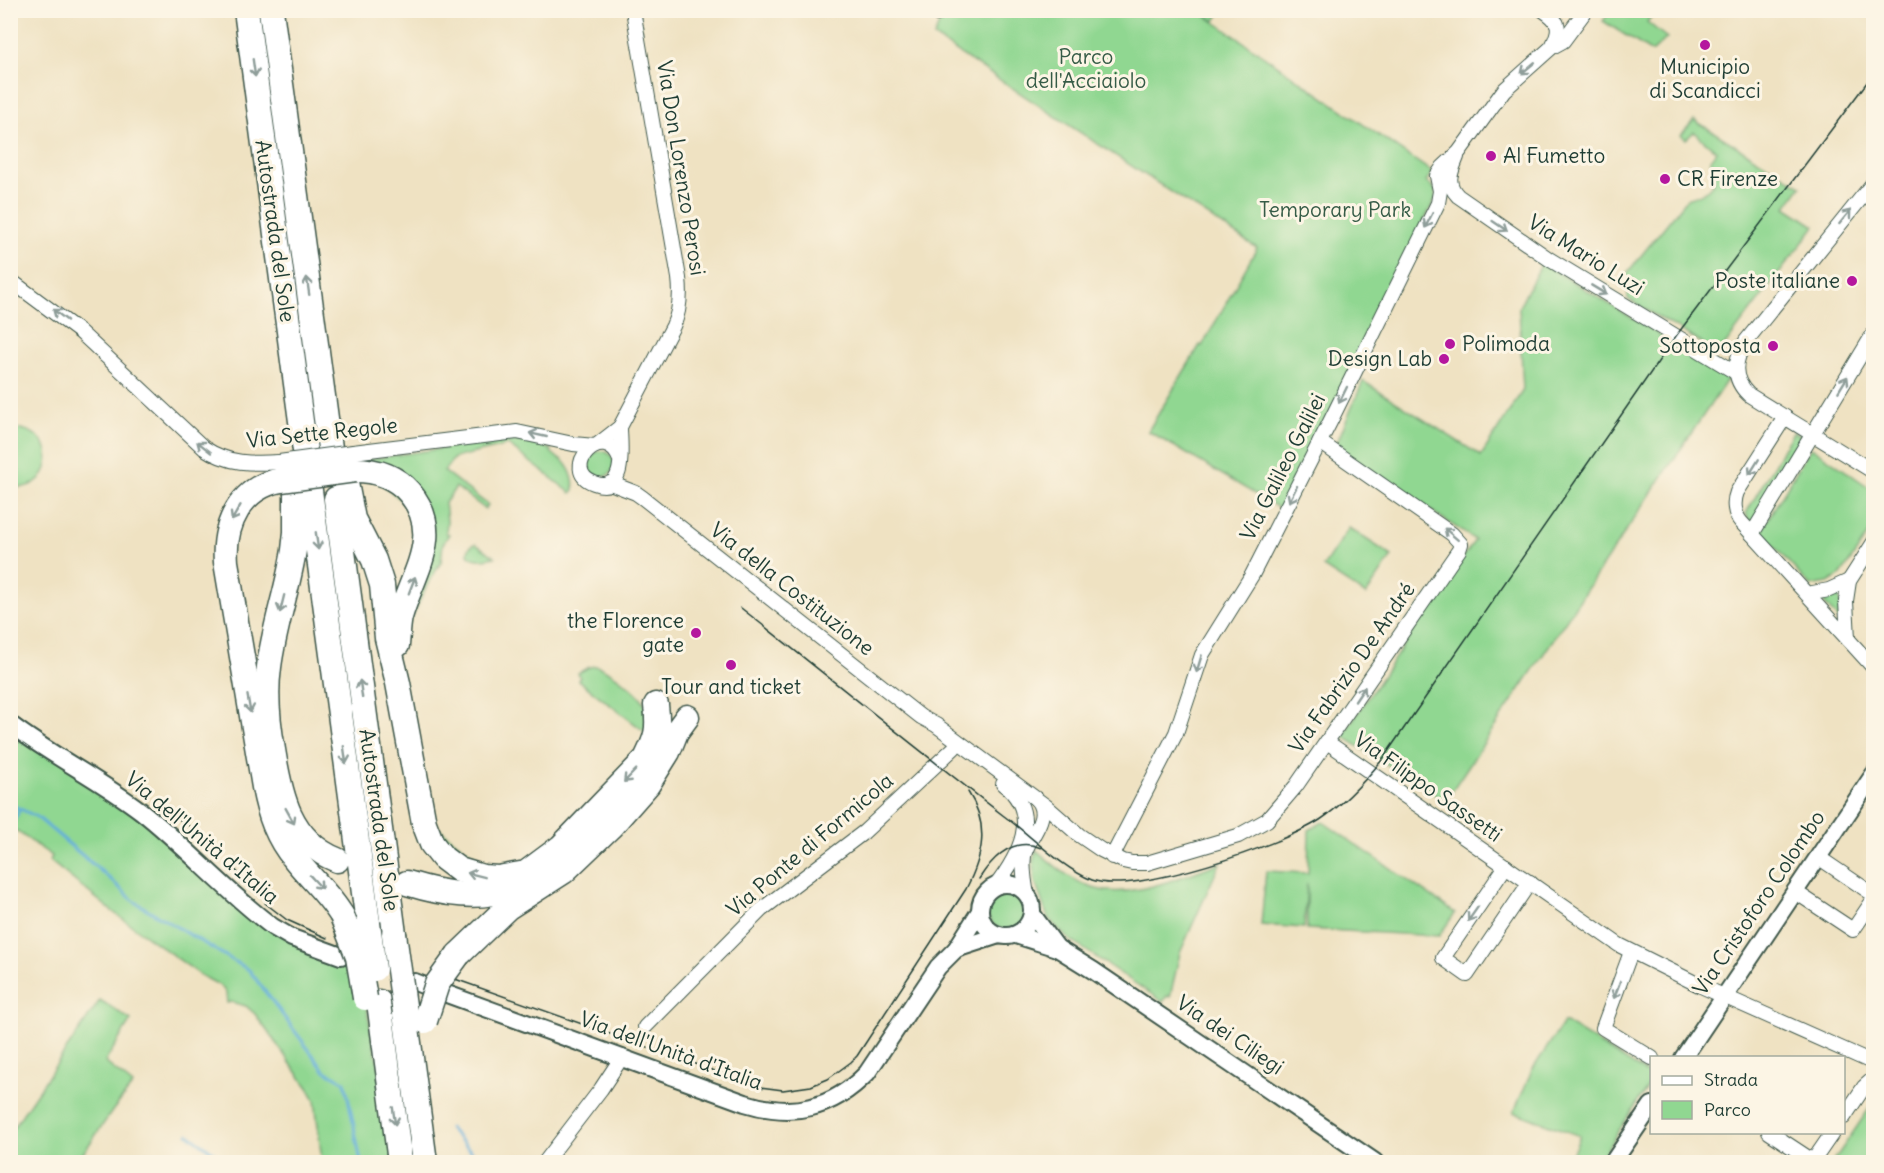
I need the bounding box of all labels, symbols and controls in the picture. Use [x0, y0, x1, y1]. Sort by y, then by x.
marker: Municipio di Scandicci [1698, 38, 1712, 52]
park label: Parco dell'Acciaiolo [1026, 43, 1146, 94]
place label: Municipio di Scandicci [1649, 53, 1761, 104]
one-way arrow [248, 58, 259, 78]
street label: Via Don Lorenzo Perosi [651, 58, 712, 277]
one-way arrow [1521, 61, 1537, 74]
street label: Autostrada del Sole [249, 138, 302, 324]
place label: Al Fumetto [1503, 142, 1605, 169]
marker: Al Fumetto [1484, 149, 1498, 163]
place label: CR Firenze [1677, 165, 1778, 192]
marker: CR Firenze [1658, 172, 1672, 186]
park label: Temporary Park [1259, 196, 1411, 223]
street label: Via Mario Luzi [1523, 208, 1649, 301]
one-way arrow [1839, 209, 1852, 225]
one-way arrow [1423, 211, 1435, 228]
one-way arrow [1492, 219, 1509, 232]
place label: Poste italiane [1715, 267, 1840, 294]
marker: Poste italiane [1845, 274, 1859, 288]
one-way arrow [302, 277, 313, 297]
one-way arrow [1590, 284, 1607, 296]
one-way arrow [52, 309, 68, 322]
place label: Polimoda [1462, 330, 1550, 357]
place label: Sottoposta [1659, 332, 1761, 359]
marker: Polimoda [1443, 337, 1457, 351]
marker: Sottoposta [1766, 339, 1780, 353]
place label: Design Lab [1328, 345, 1432, 372]
marker: Design Lab [1437, 352, 1451, 366]
one-way arrow [1837, 376, 1849, 393]
one-way arrow [1337, 386, 1349, 404]
street label: Via Galileo Galilei [1234, 389, 1331, 545]
street label: Via Sette Regole [245, 411, 399, 454]
one-way arrow [528, 429, 548, 440]
one-way arrow [196, 440, 212, 453]
one-way arrow [1747, 458, 1759, 475]
one-way arrow [1287, 485, 1299, 503]
one-way arrow [229, 504, 241, 521]
street label: Via della Costituzione [705, 516, 880, 661]
one-way arrow [1444, 527, 1459, 541]
one-way arrow [311, 531, 322, 551]
one-way arrow [407, 576, 418, 595]
street label: Via Fabrizio De André [1282, 577, 1421, 758]
one-way arrow [276, 595, 288, 614]
place label: the Florence gate [567, 607, 684, 658]
marker: the Florence gate [689, 626, 703, 640]
one-way arrow [1193, 654, 1204, 673]
marker: Tour and ticket [724, 658, 738, 672]
place label: Tour and ticket [661, 673, 801, 700]
one-way arrow [356, 679, 367, 699]
one-way arrow [1354, 686, 1366, 702]
one-way arrow [244, 694, 255, 713]
street label: Via Filippo Sassetti [1349, 725, 1508, 848]
street label: Autostrada del Sole [353, 727, 406, 913]
one-way arrow [340, 745, 351, 765]
street label: Via dell'Unità d'Italia [120, 765, 285, 910]
street label: Via Ponte di Formicola [721, 767, 899, 922]
one-way arrow [623, 768, 637, 783]
street label: Via Cristoforo Colombo [1687, 805, 1831, 1000]
one-way arrow [284, 807, 296, 824]
one-way arrow [467, 869, 486, 881]
one-way arrow [309, 874, 323, 889]
one-way arrow [1467, 905, 1479, 922]
one-way arrow [1611, 980, 1622, 998]
street label: Via dei Ciliegi [1171, 989, 1289, 1080]
street label: Via dell'Unità d'Italia [576, 1005, 766, 1096]
legend [1650, 1056, 1845, 1134]
text: Strada [1704, 1068, 1758, 1091]
text: Parco [1704, 1098, 1751, 1121]
one-way arrow [389, 1106, 400, 1126]

